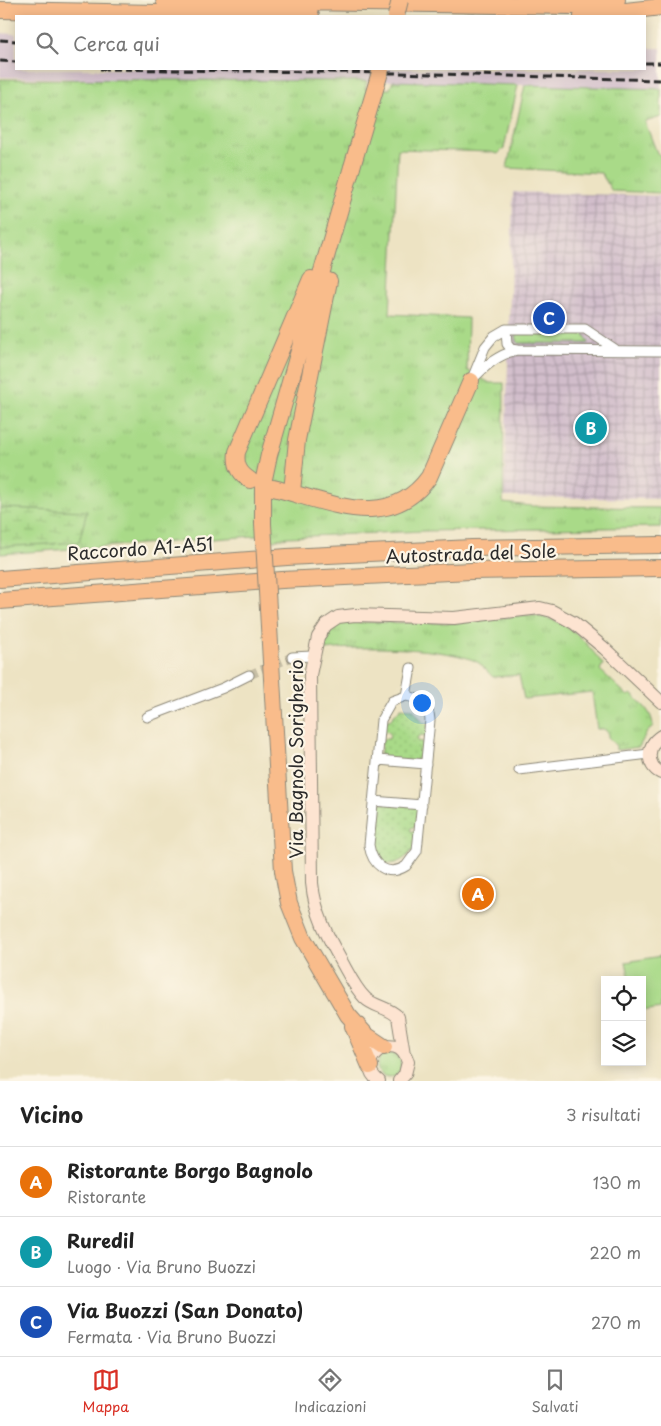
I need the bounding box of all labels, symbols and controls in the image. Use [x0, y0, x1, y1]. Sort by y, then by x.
search box [15, 15, 646, 70]
icon: search [33, 29, 61, 57]
text: Cerca qui [73, 29, 160, 57]
pin: C [533, 299, 565, 337]
pin: B [575, 409, 607, 447]
street label: Raccordo A1-A51 [66, 529, 214, 567]
street label: Autostrada del Sole [385, 537, 557, 569]
street label: Via Bagnolo Sorigherio [282, 659, 309, 859]
your location [409, 690, 435, 716]
pin: A [462, 875, 494, 913]
map controls [601, 976, 646, 1066]
button: locate [601, 976, 646, 1021]
button: layers [601, 1021, 646, 1066]
text: Vicino [20, 1098, 83, 1130]
text: 3 risultati [566, 1102, 641, 1126]
text: Ristorante Borgo Bagnolo [67, 1156, 313, 1184]
text: A [30, 1170, 42, 1194]
text: 130 m [593, 1170, 641, 1194]
text: Ristorante [67, 1184, 146, 1208]
text: Ruredil [67, 1226, 134, 1254]
text: B [31, 1240, 41, 1264]
text: 220 m [590, 1240, 641, 1264]
text: Luogo · Via Bruno Buozzi [67, 1254, 256, 1278]
text: Via Buozzi (San Donato) [67, 1296, 304, 1324]
text: C [30, 1310, 42, 1334]
text: 270 m [591, 1310, 641, 1334]
text: Fermata · Via Bruno Buozzi [67, 1324, 276, 1348]
tab: Mappa [83, 1366, 129, 1417]
tab: Indicazioni [294, 1366, 366, 1417]
tab: Salvati [531, 1366, 578, 1417]

